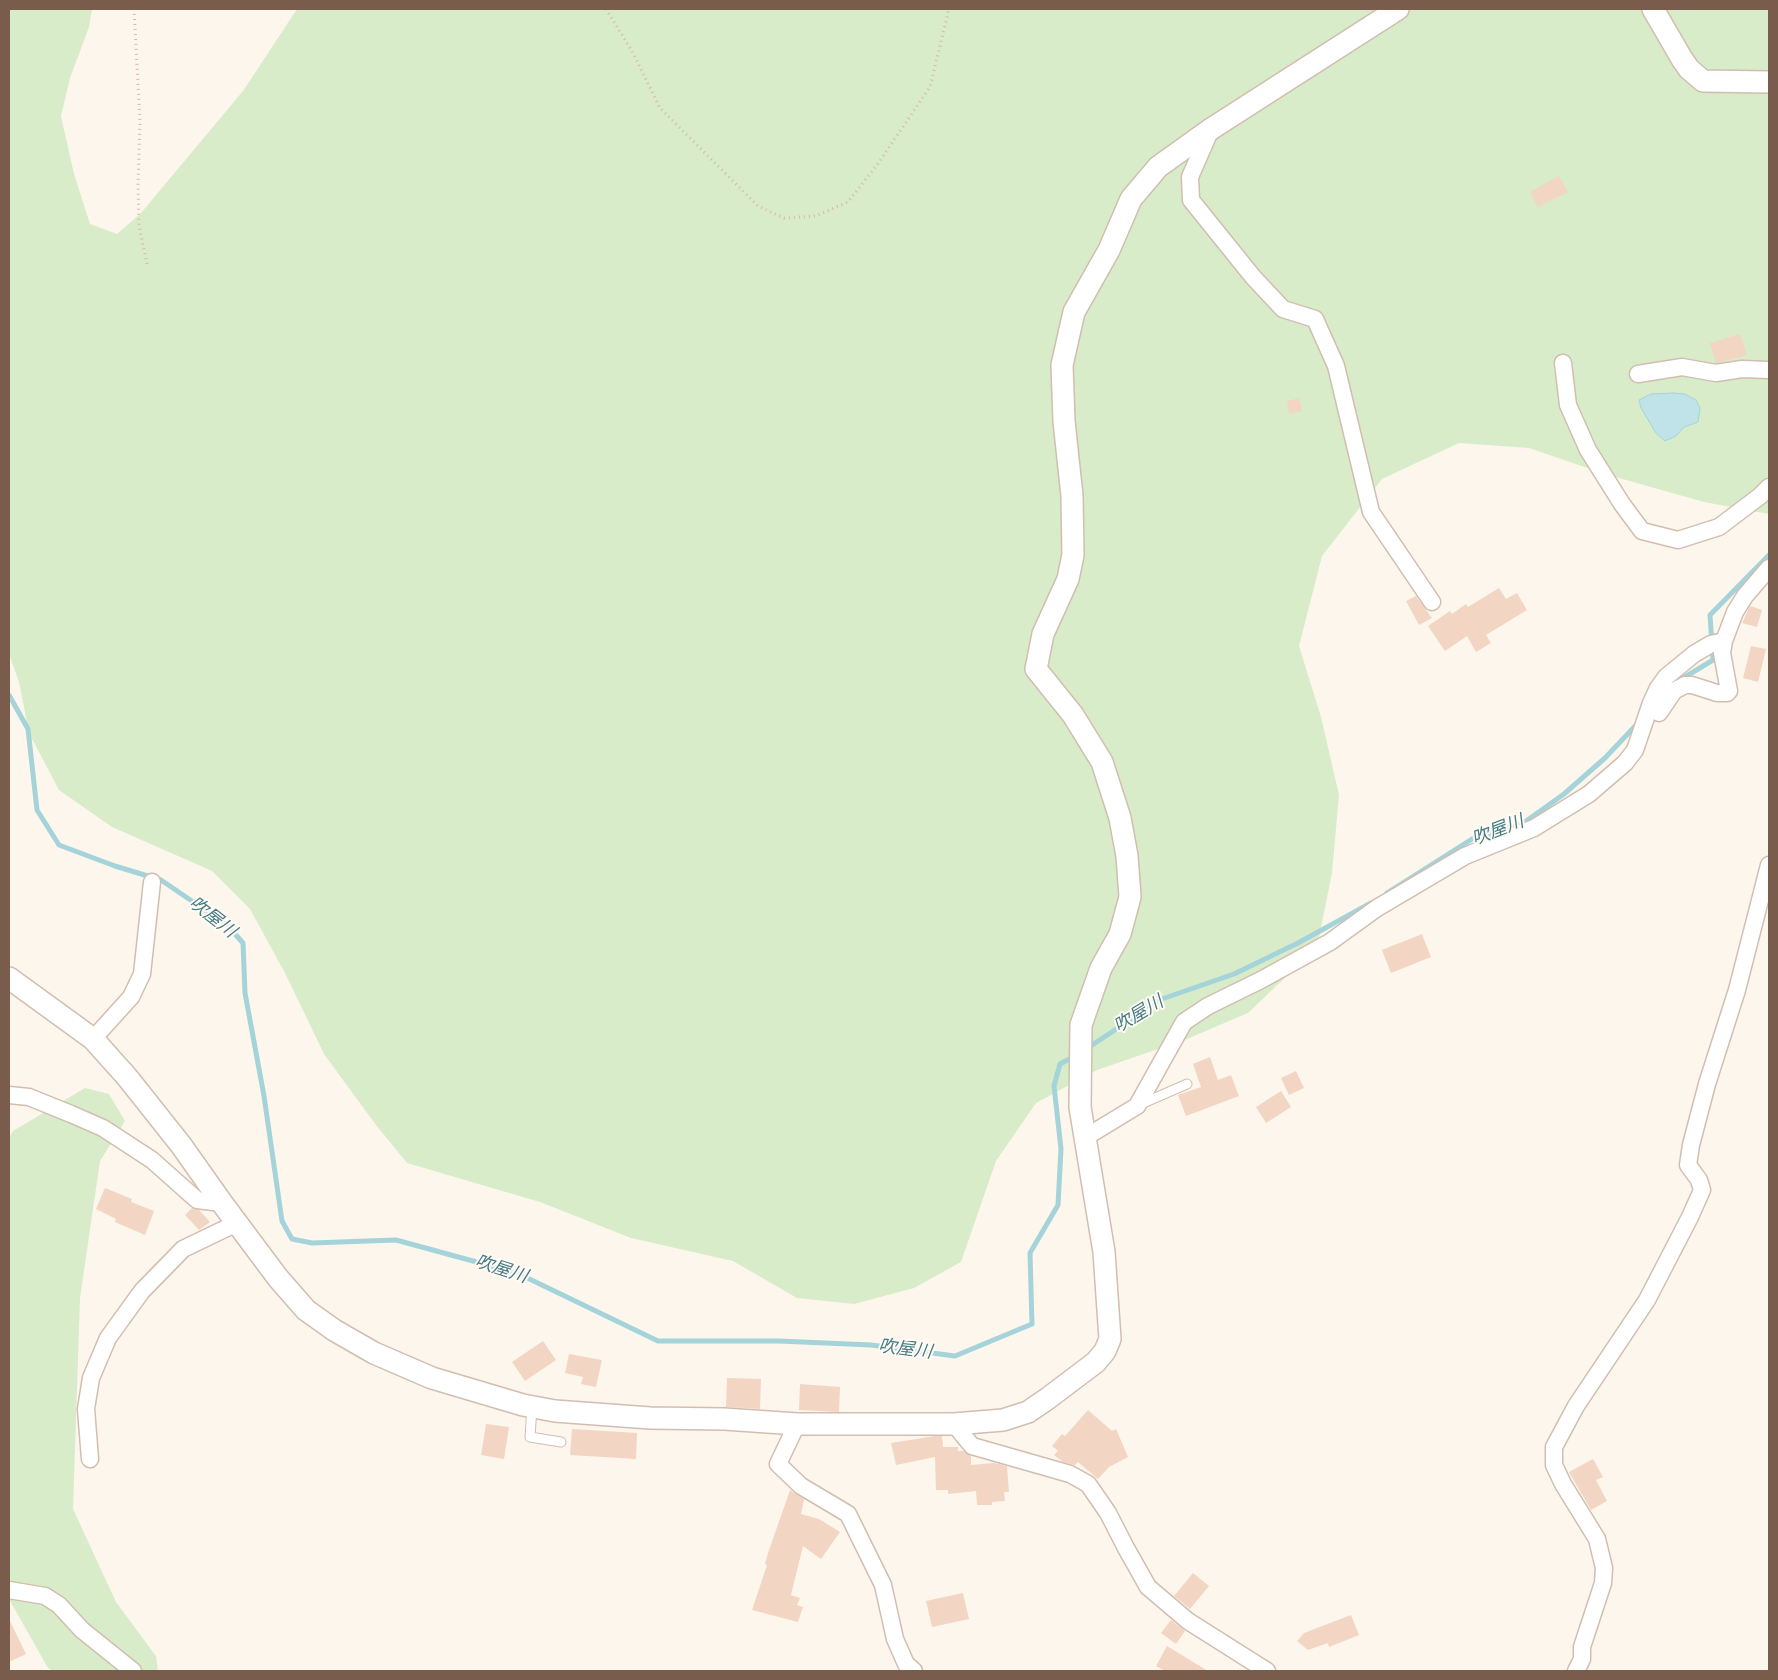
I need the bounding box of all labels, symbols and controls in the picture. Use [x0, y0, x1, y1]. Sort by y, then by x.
water label: 吹屋川 [1469, 811, 1527, 851]
water label: 吹屋川 [184, 893, 240, 943]
water label: 吹屋川 [1110, 992, 1168, 1038]
water label: 吹屋川 [472, 1251, 530, 1289]
water label: 吹屋川 [877, 1336, 933, 1364]

